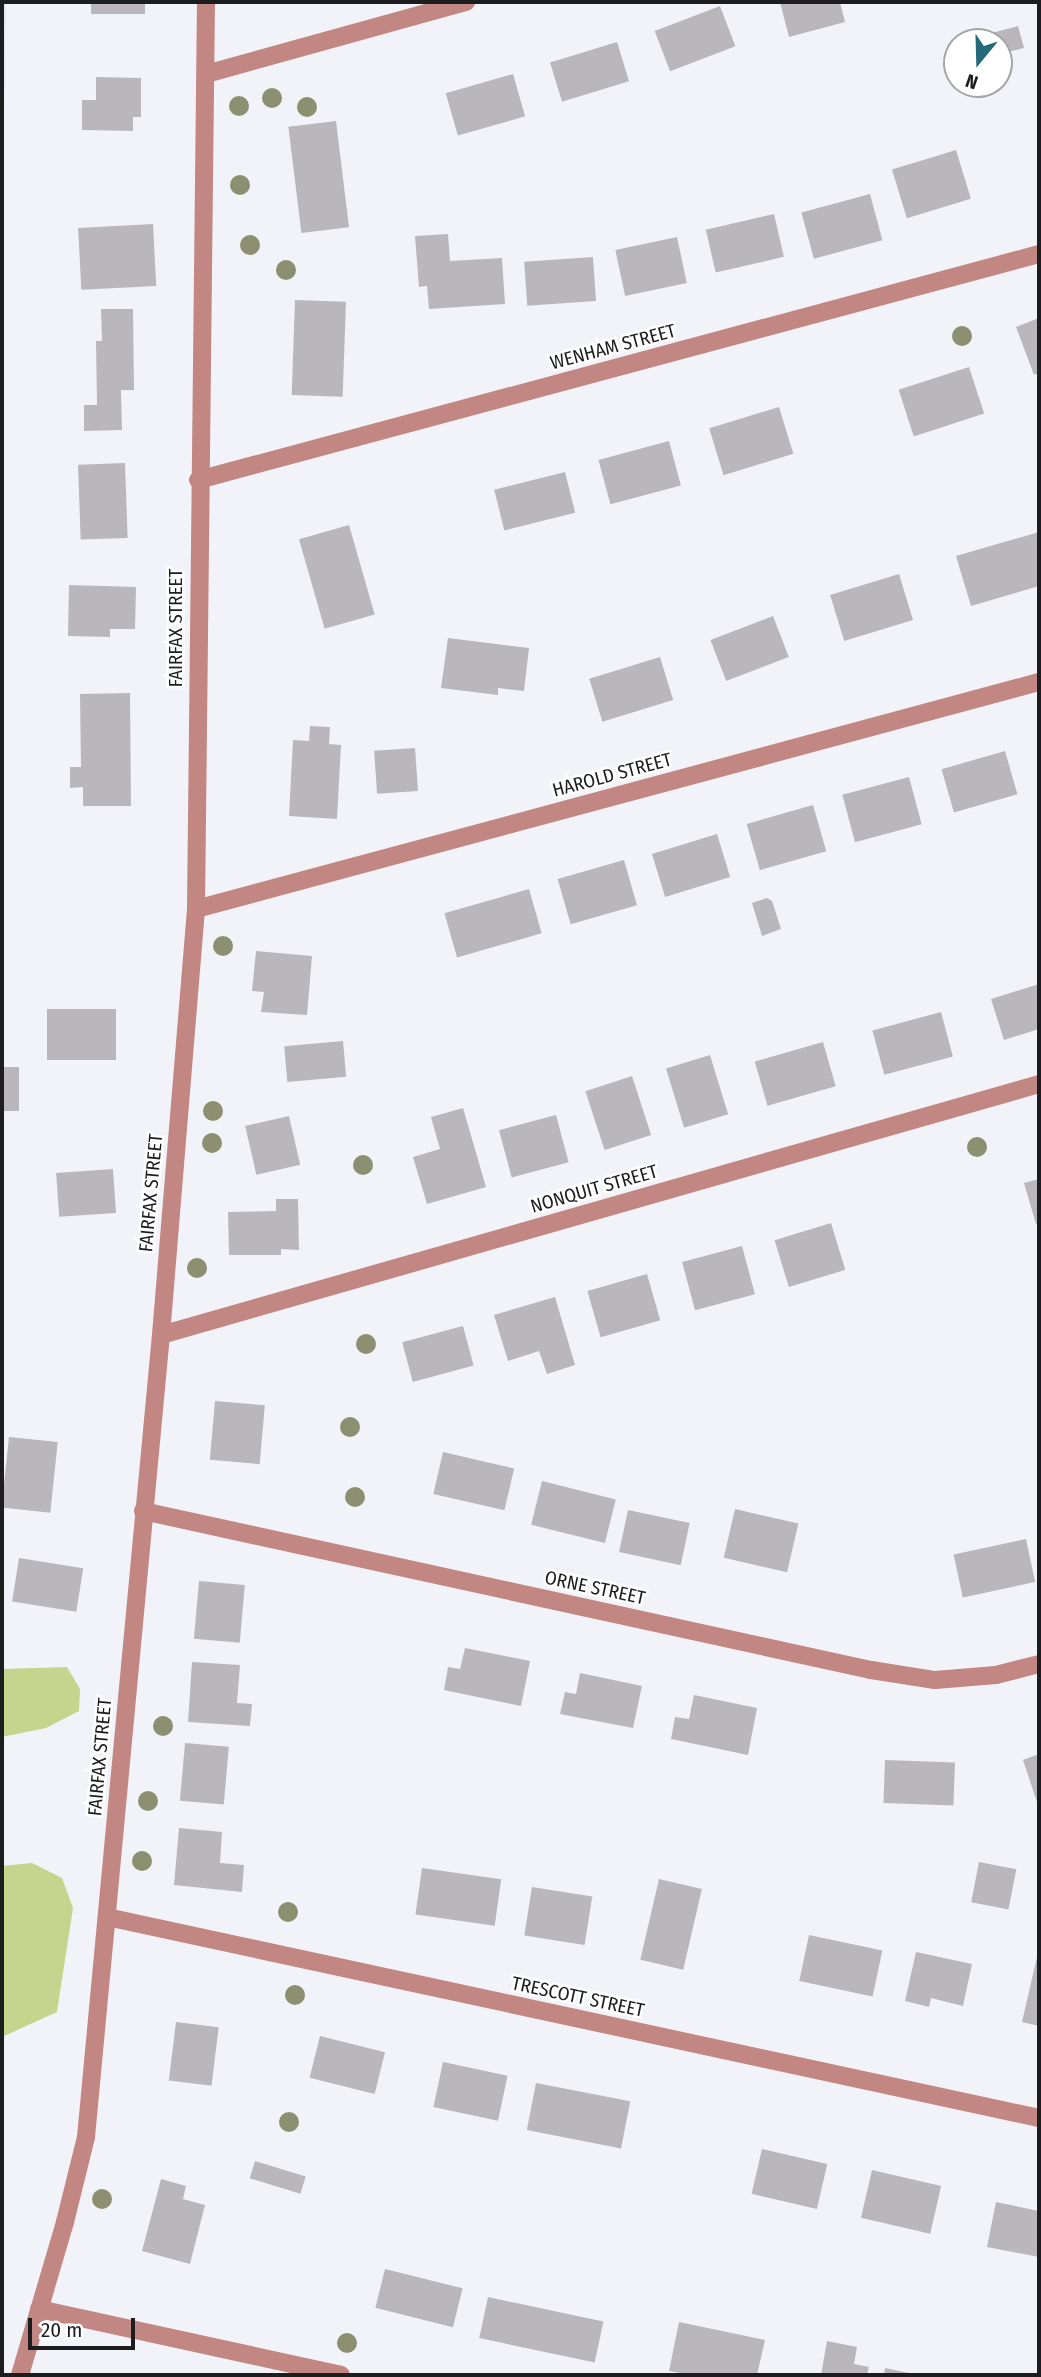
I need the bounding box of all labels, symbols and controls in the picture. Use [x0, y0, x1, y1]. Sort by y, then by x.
north arrow [943, 28, 1013, 98]
text: N [963, 69, 981, 94]
street label: WENHAM STREET [548, 319, 678, 375]
street label: FAIRFAX STREET [165, 569, 187, 687]
street label: HAROLD STREET [550, 748, 674, 802]
street label: FAIRFAX STREET [134, 1133, 168, 1253]
street label: NONQUIT STREET [528, 1160, 660, 1218]
street label: ORNE STREET [543, 1566, 647, 1610]
street label: FAIRFAX STREET [83, 1697, 117, 1817]
street label: TRESCOTT STREET [510, 1972, 646, 2022]
scale bar [32, 2304, 138, 2348]
text: 20 m [41, 2317, 82, 2343]

